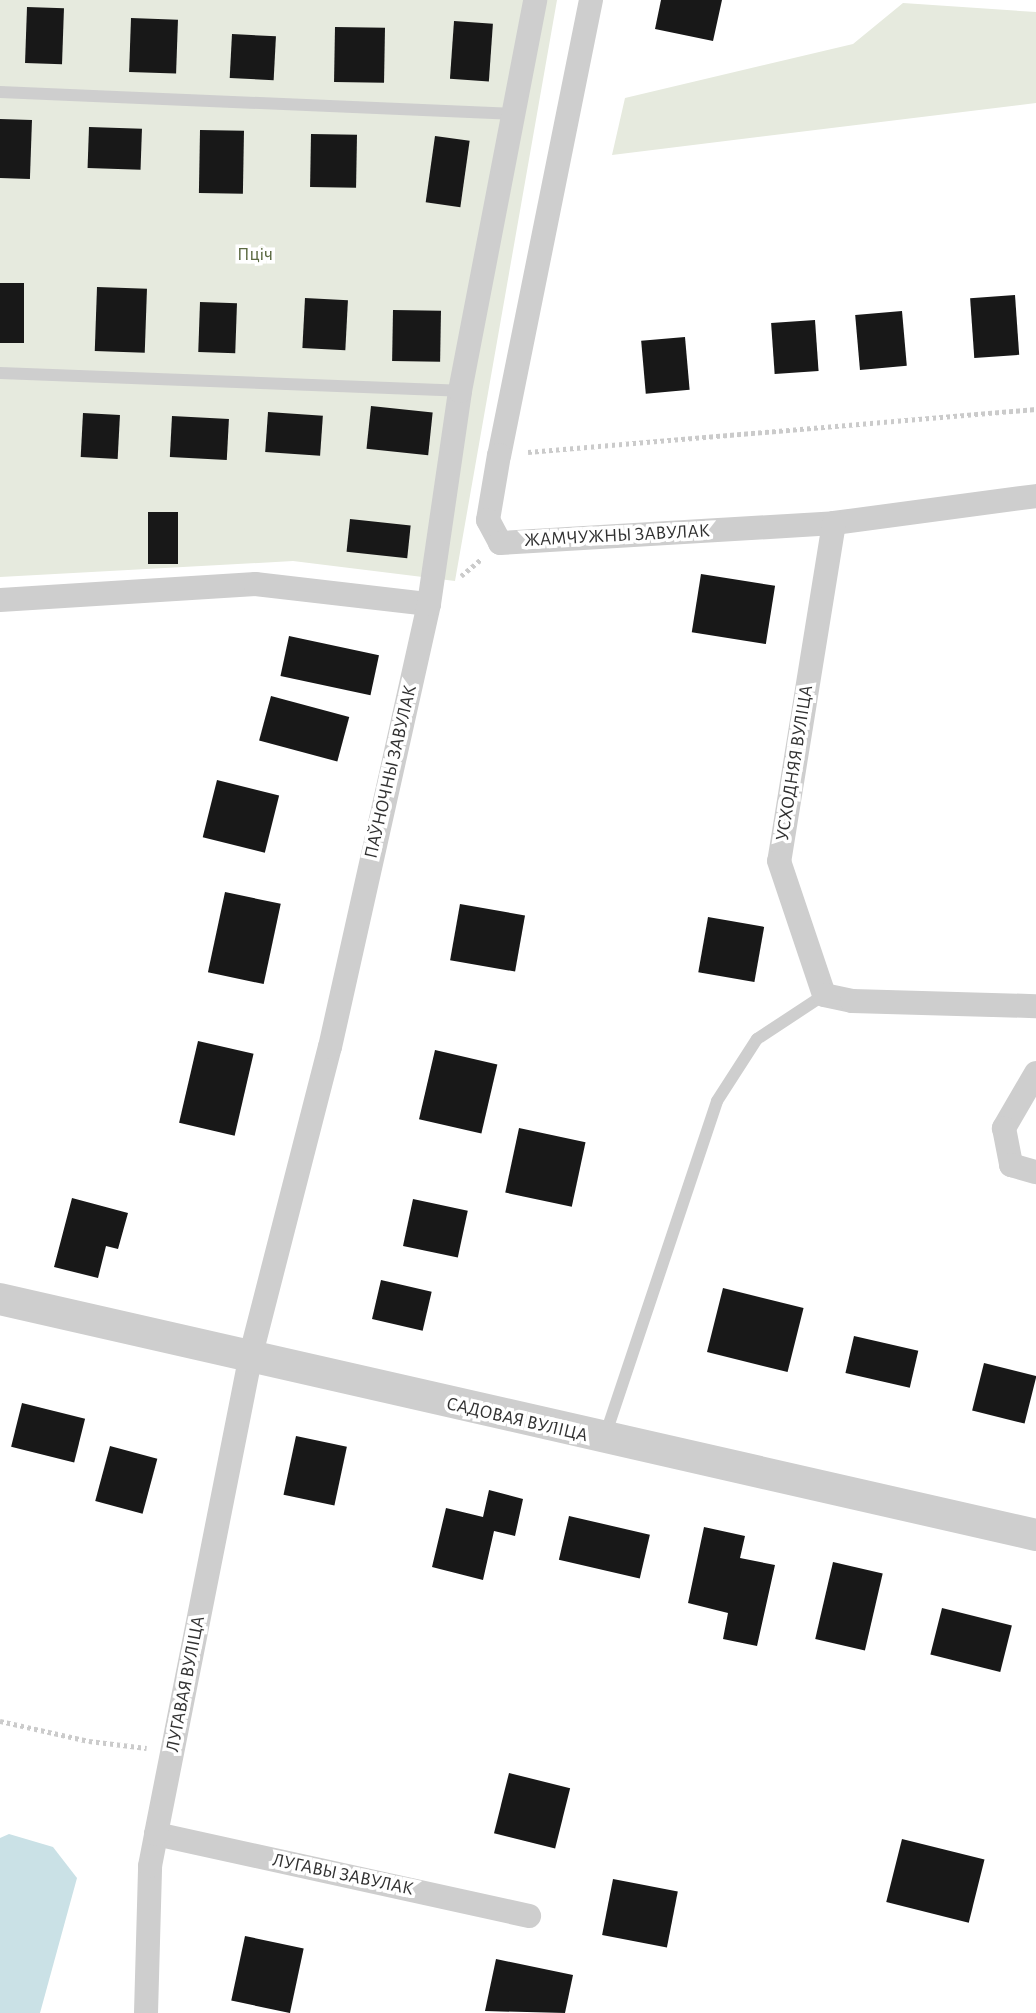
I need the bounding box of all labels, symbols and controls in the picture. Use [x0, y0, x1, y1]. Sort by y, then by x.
park label: Пціч [237, 244, 273, 266]
street label: ЖАМЧУЖНЫ ЗАВУЛАК [524, 520, 710, 552]
street label: ПАЎНОЧНЫ ЗАВУЛАК [360, 683, 422, 861]
street label: УСХОДНЯЯ ВУЛІЦА [771, 684, 819, 842]
street label: САДОВАЯ ВУЛІЦА [444, 1393, 590, 1447]
street label: ЛУГАВАЯ ВУЛІЦА [162, 1614, 210, 1754]
street label: ЛУГАВЫ ЗАВУЛАК [270, 1849, 416, 1901]

